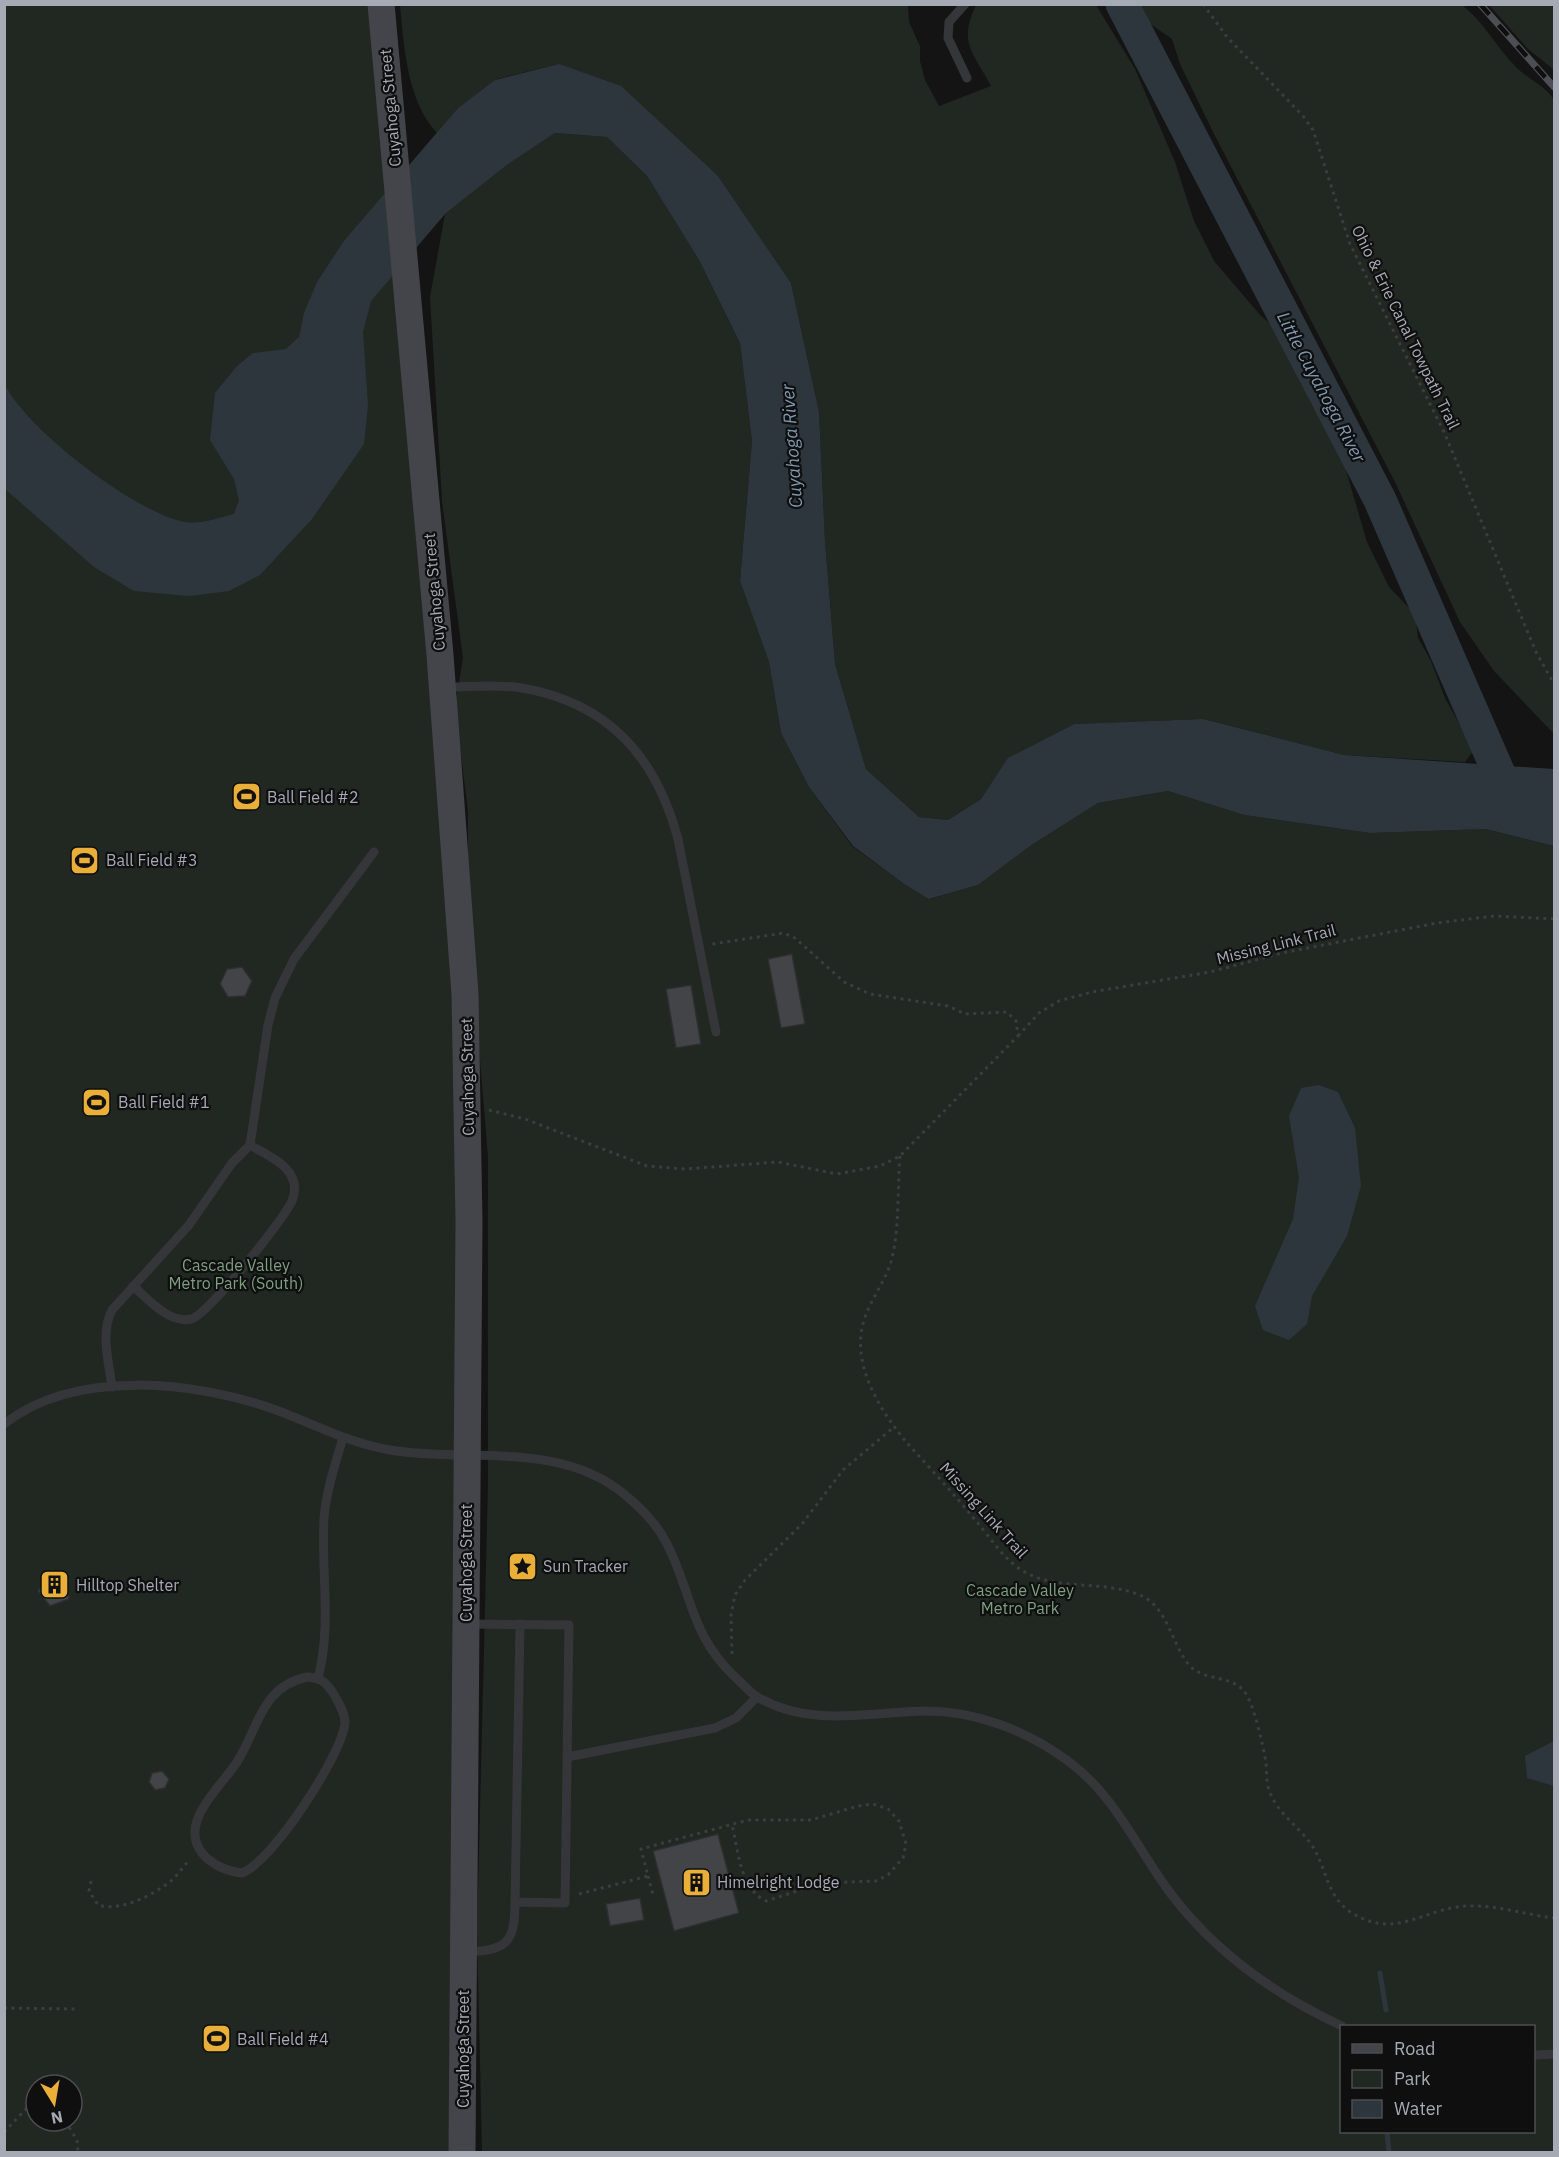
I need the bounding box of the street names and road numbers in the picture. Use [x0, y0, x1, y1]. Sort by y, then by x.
street label: Cuyahoga Street [375, 48, 405, 168]
street label: Ohio & Erie Canal Towpath Trail [1348, 222, 1464, 432]
street label: Cuyahoga Street [419, 532, 449, 652]
street label: Missing Link Trail [1214, 920, 1338, 968]
street label: Cuyahoga Street [456, 1018, 478, 1136]
street label: Missing Link Trail [936, 1458, 1032, 1562]
street label: Cuyahoga Street [456, 1504, 476, 1622]
street label: Cuyahoga Street [453, 1990, 473, 2108]

